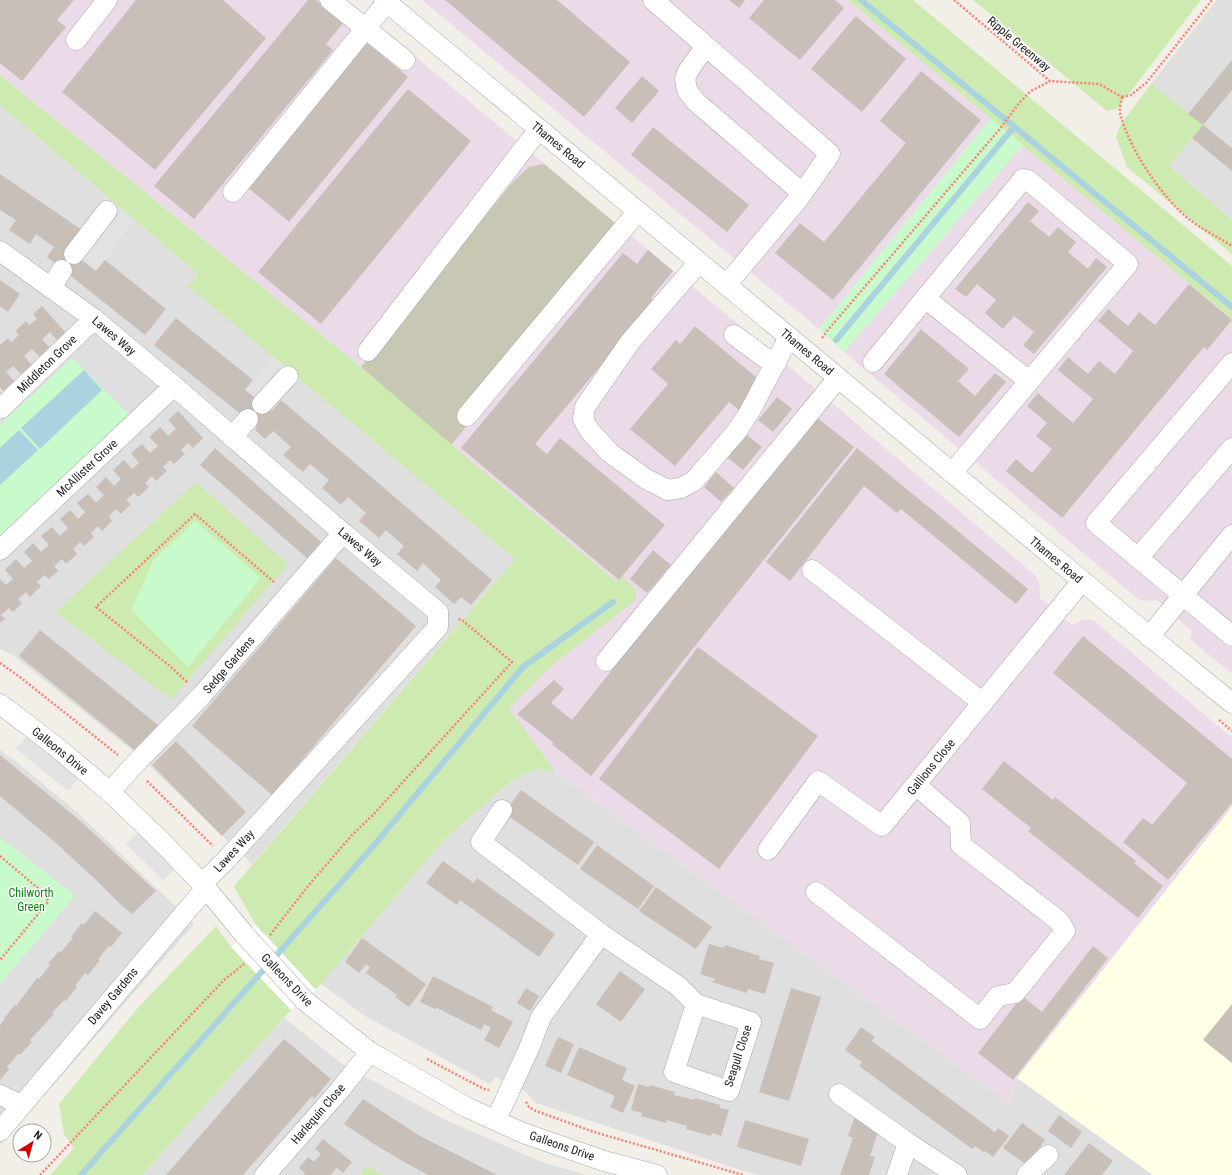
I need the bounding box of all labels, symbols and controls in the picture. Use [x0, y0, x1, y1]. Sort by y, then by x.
street label: Ripple Greenway [985, 13, 1053, 75]
street label: Thames Road [529, 119, 587, 171]
street label: Lawes Way [89, 314, 139, 358]
street label: Thames Road [778, 326, 836, 378]
street label: Middleton Grove [14, 332, 80, 396]
street label: McAllister Grove [54, 436, 121, 500]
street label: Lawes Way [335, 525, 385, 569]
street label: Thames Road [1027, 534, 1085, 586]
street label: Sedge Gardens [200, 633, 258, 697]
street label: Galleons Drive [29, 724, 91, 778]
street label: Gallions Close [904, 736, 958, 798]
street label: Lawes Way [211, 827, 257, 875]
park label: Chilworth Green [8, 886, 54, 914]
street label: Galleons Drive [258, 951, 316, 1010]
street label: Davey Gardens [85, 965, 141, 1027]
street label: Seagull Close [721, 1023, 755, 1089]
street label: Harlequin Close [288, 1081, 348, 1147]
north arrow [12, 1123, 52, 1163]
text: N [31, 1128, 45, 1143]
street label: Galleons Drive [528, 1128, 597, 1164]

